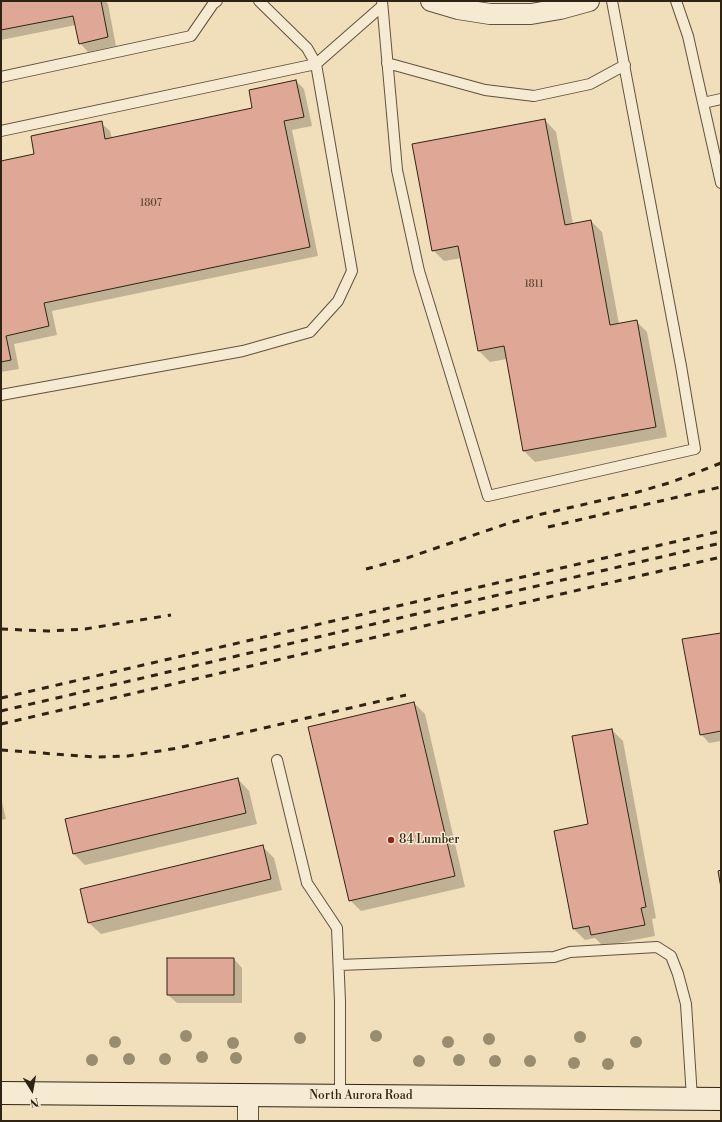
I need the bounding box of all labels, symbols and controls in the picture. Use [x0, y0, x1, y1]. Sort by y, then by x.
house number: 1807 [140, 198, 162, 210]
house number: 1811 [525, 279, 543, 291]
place label: 84 Lumber [399, 833, 460, 847]
marker: 84 Lumber [386, 835, 396, 845]
north arrow [12, 1070, 52, 1110]
street label: North Aurora Road [309, 1089, 413, 1103]
text: N [29, 1094, 40, 1109]

